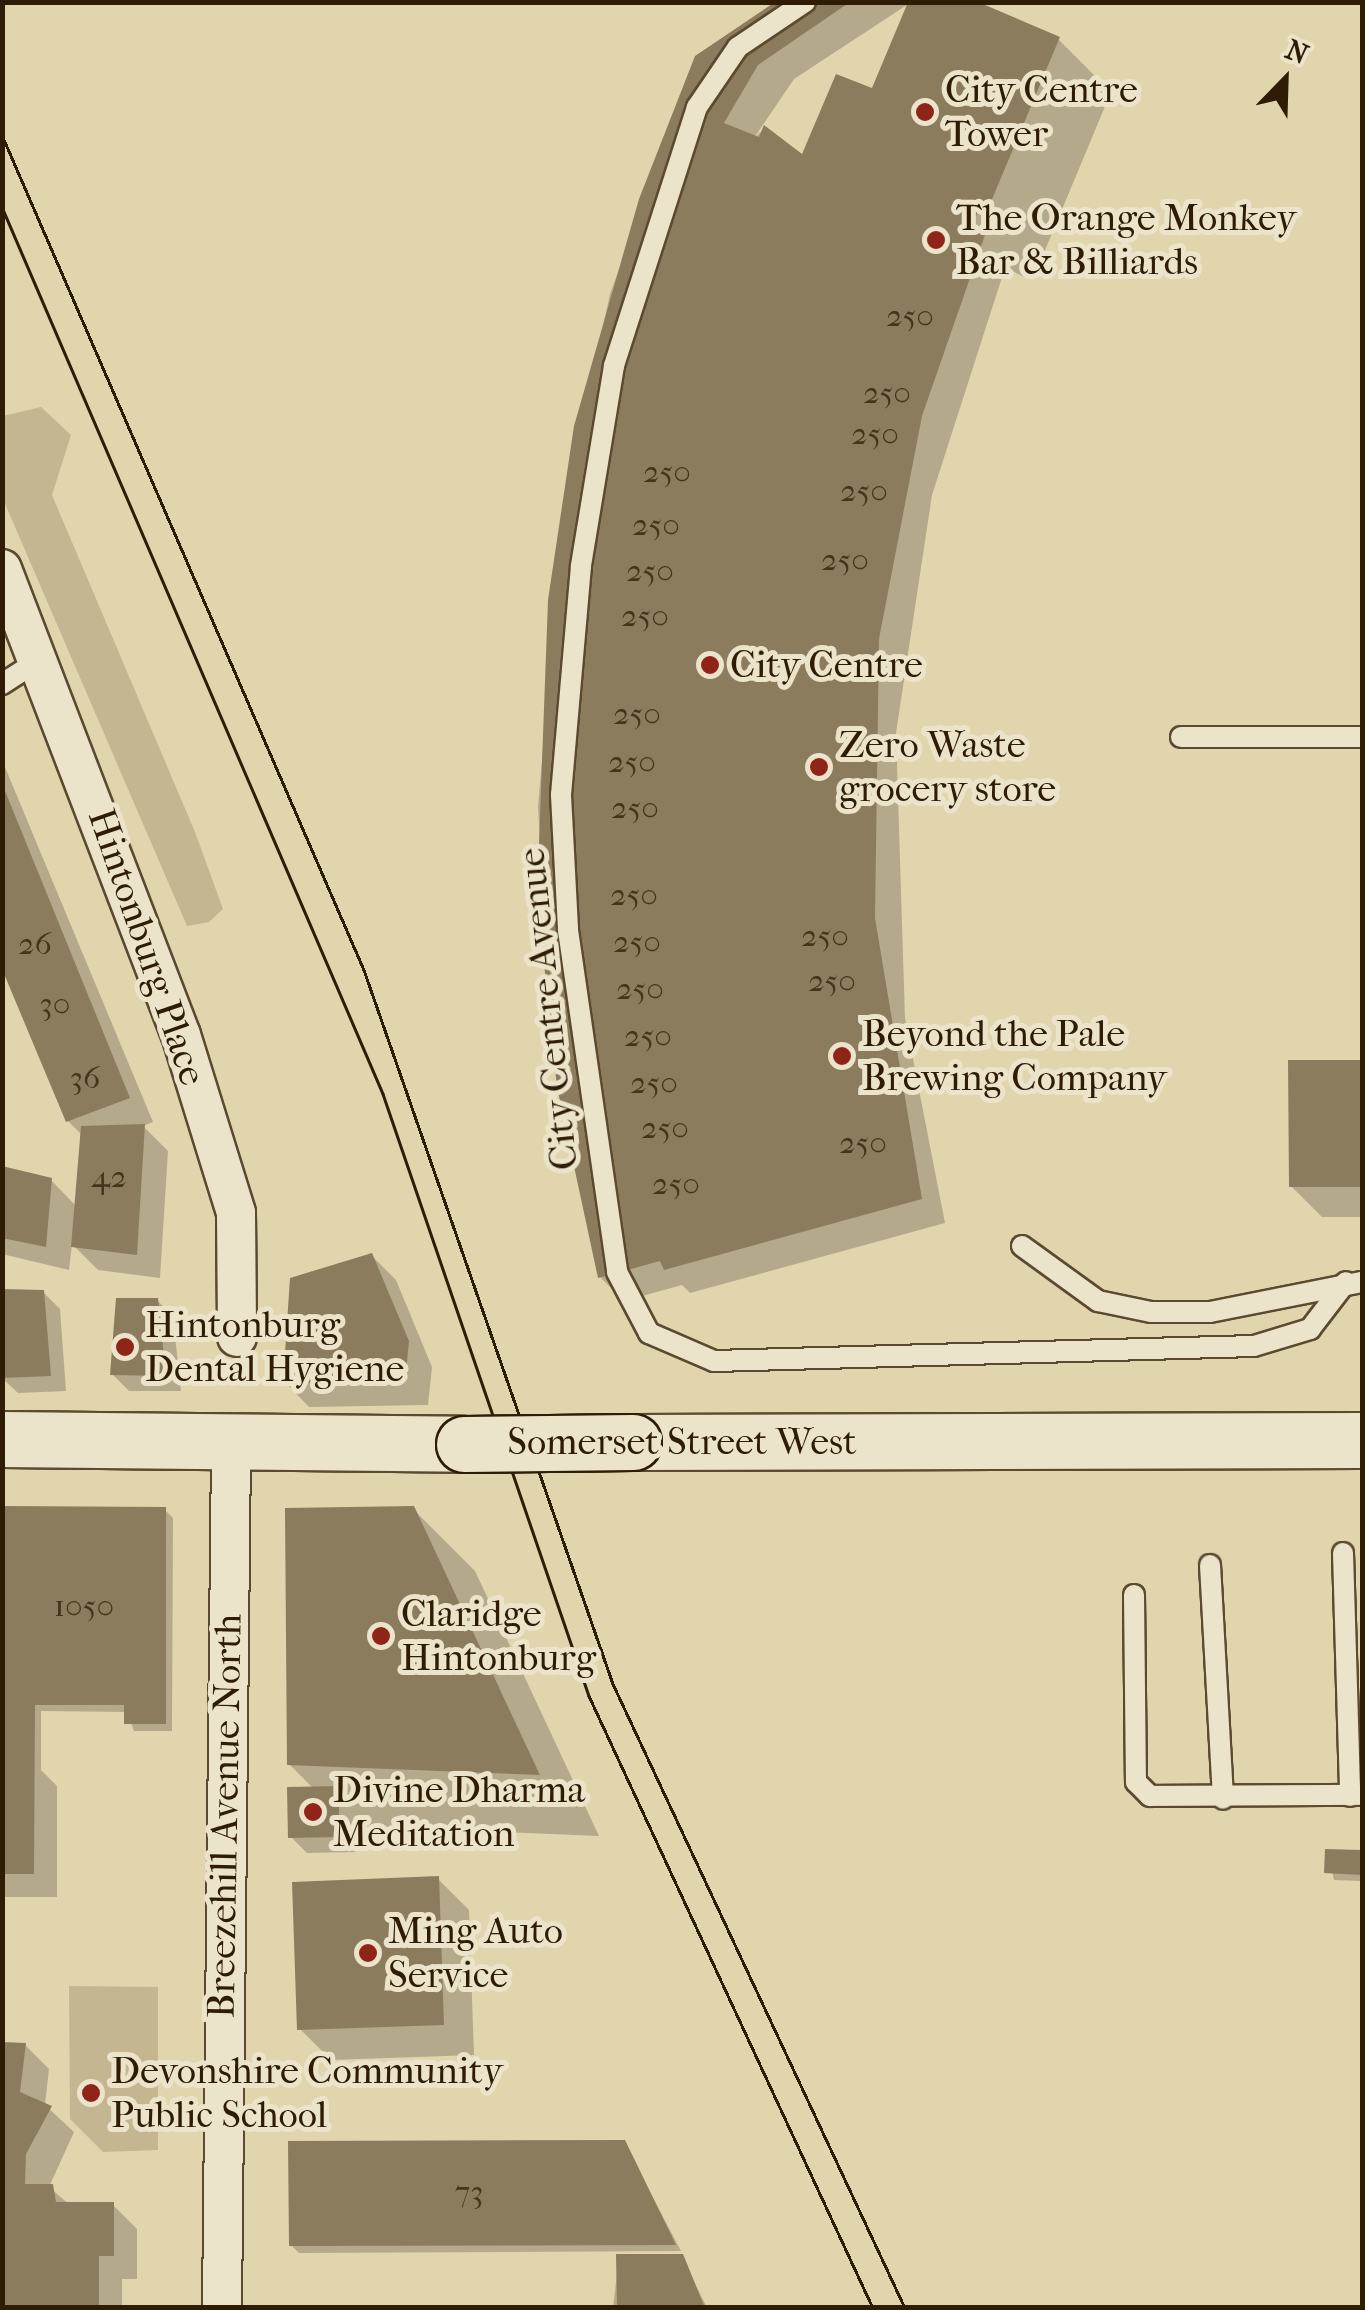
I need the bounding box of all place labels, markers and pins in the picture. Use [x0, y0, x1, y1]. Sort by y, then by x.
place label: City Centre Tower [945, 67, 1138, 156]
marker: City Centre Tower [914, 101, 936, 123]
place label: The Orange Monkey Bar & Billiards [956, 195, 1296, 284]
marker: The Orange Monkey Bar & Billiards [925, 229, 947, 251]
place label: City Centre [730, 642, 923, 688]
marker: City Centre [699, 654, 721, 676]
place label: Zero Waste grocery store [839, 722, 1056, 812]
marker: Zero Waste grocery store [808, 756, 830, 778]
place label: Beyond the Pale Brewing Company [862, 1011, 1167, 1100]
marker: Beyond the Pale Brewing Company [831, 1045, 853, 1067]
place label: Hintonburg Dental Hygiene [145, 1302, 404, 1392]
marker: Hintonburg Dental Hygiene [114, 1336, 136, 1358]
place label: Claridge Hintonburg [401, 1591, 596, 1680]
marker: Claridge Hintonburg [370, 1625, 392, 1647]
place label: Divine Dharma Meditation [333, 1767, 585, 1856]
marker: Divine Dharma Meditation [302, 1801, 324, 1823]
place label: Ming Auto Service [388, 1908, 563, 1998]
marker: Ming Auto Service [357, 1942, 379, 1964]
place label: Devonshire Community Public School [111, 2048, 503, 2138]
marker: Devonshire Community Public School [80, 2082, 102, 2104]

